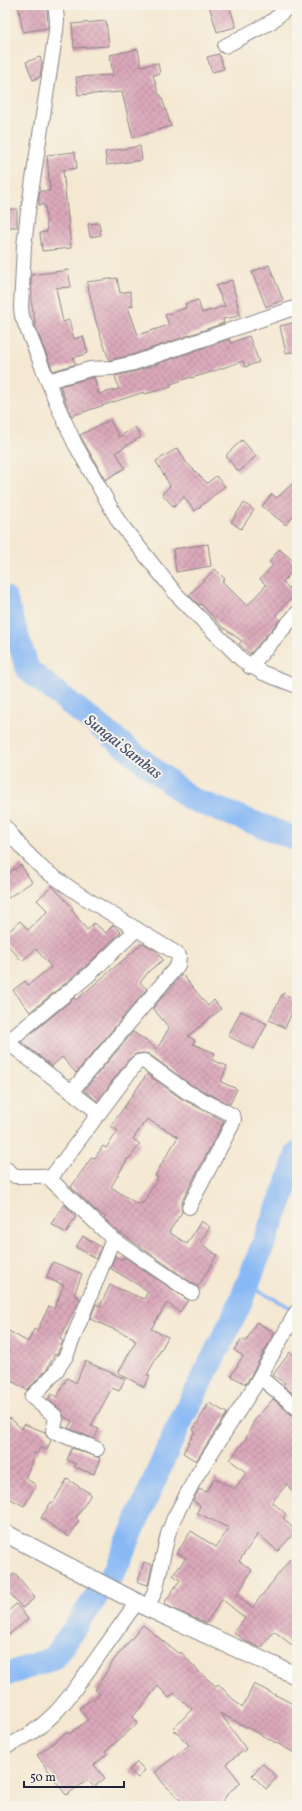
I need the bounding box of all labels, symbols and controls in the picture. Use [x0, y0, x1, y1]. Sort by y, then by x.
water label: Sungai Sambas [79, 710, 166, 785]
scale bar [24, 1763, 124, 1789]
text: 50 m [30, 1770, 56, 1786]

